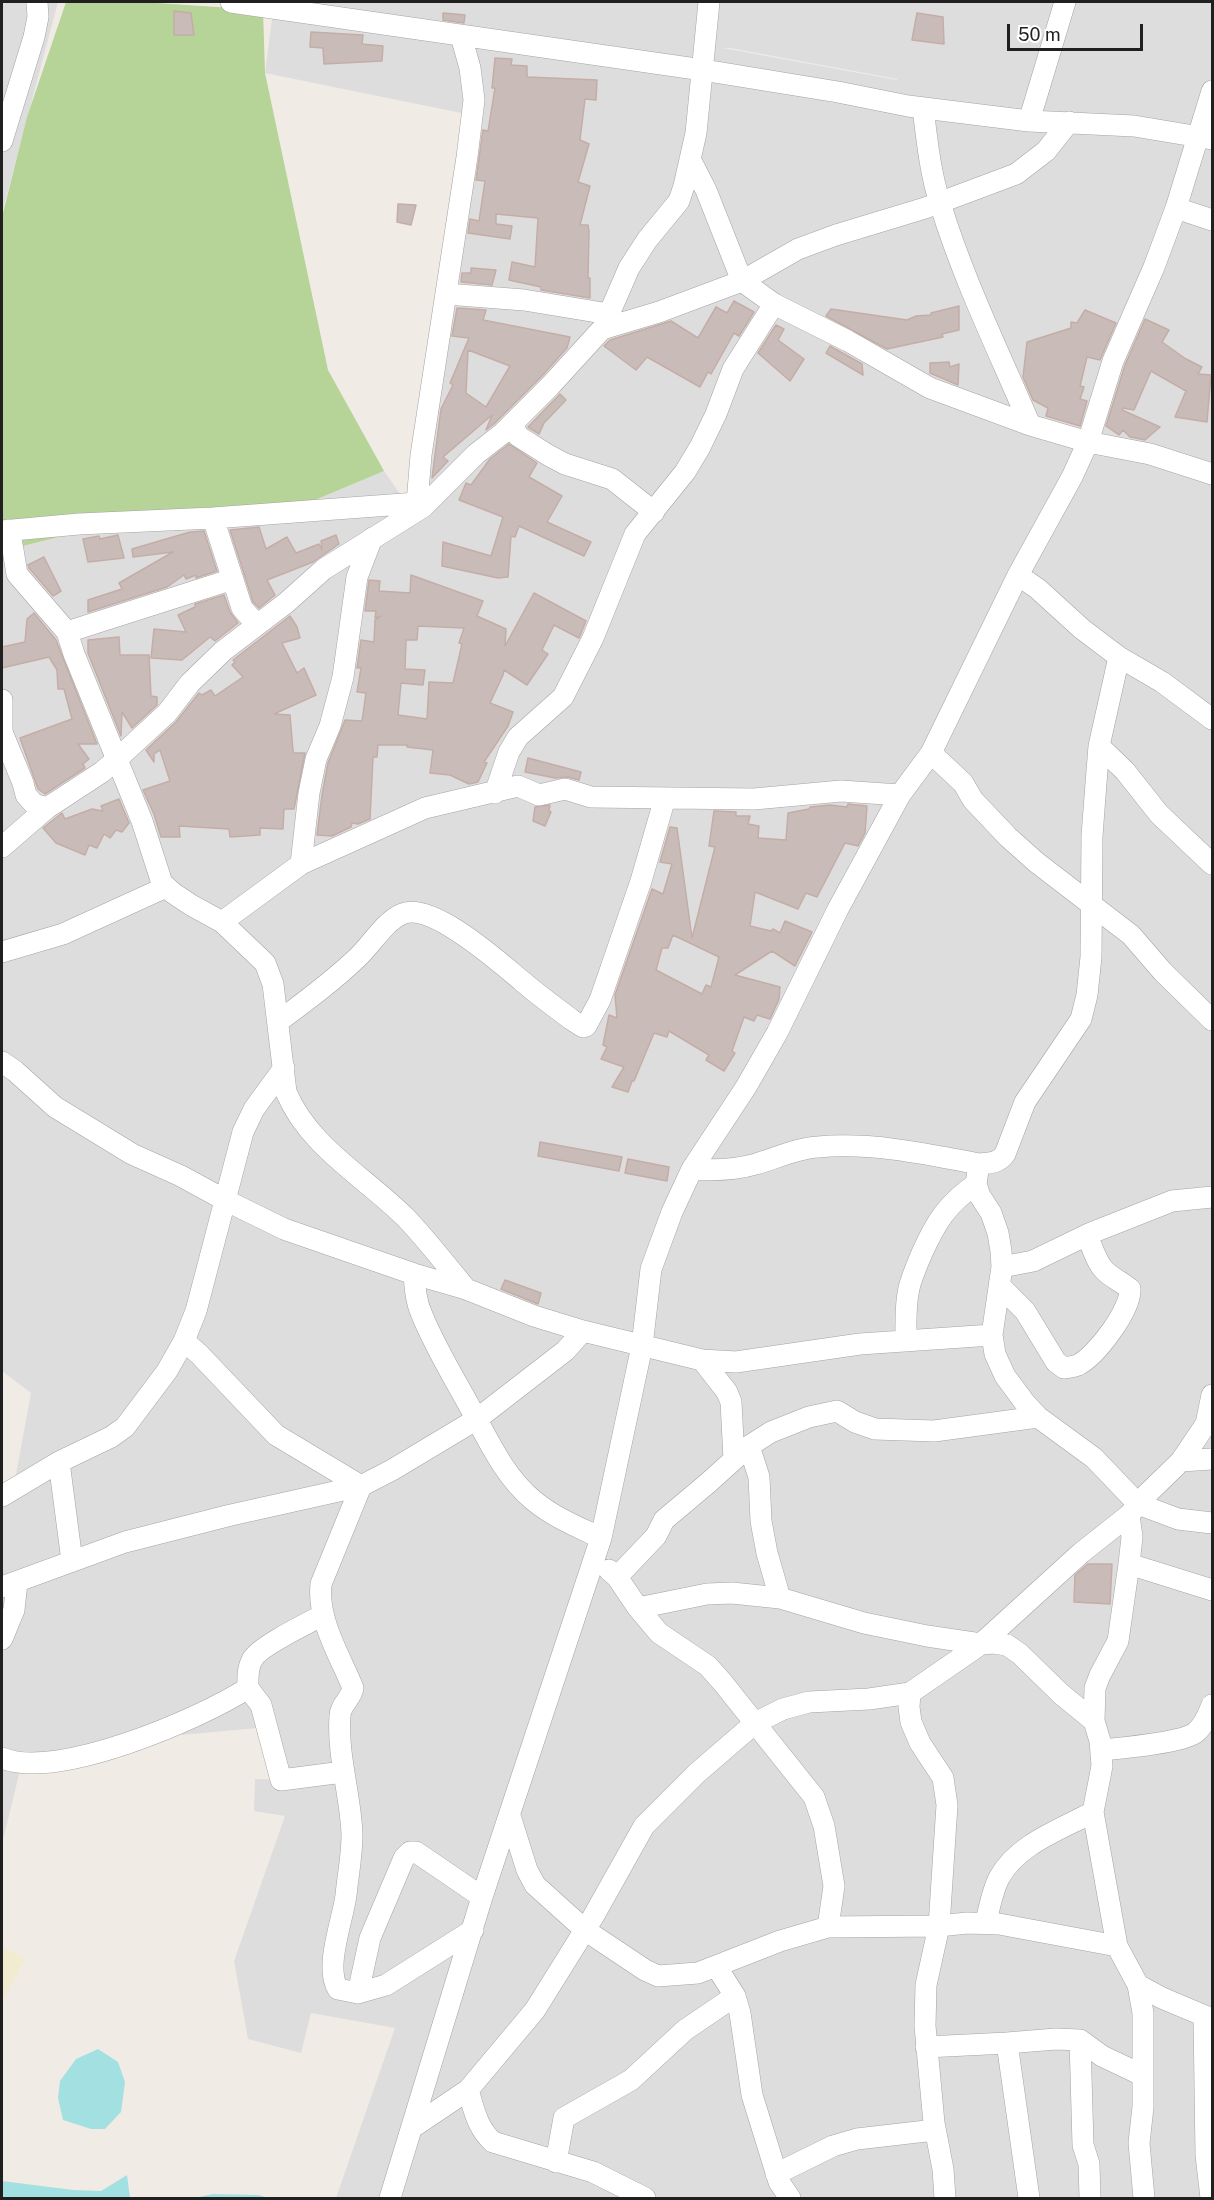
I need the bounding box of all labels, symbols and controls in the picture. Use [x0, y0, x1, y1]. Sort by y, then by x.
scale bar [1010, 12, 1146, 50]
text: 50 m [1018, 24, 1061, 45]

